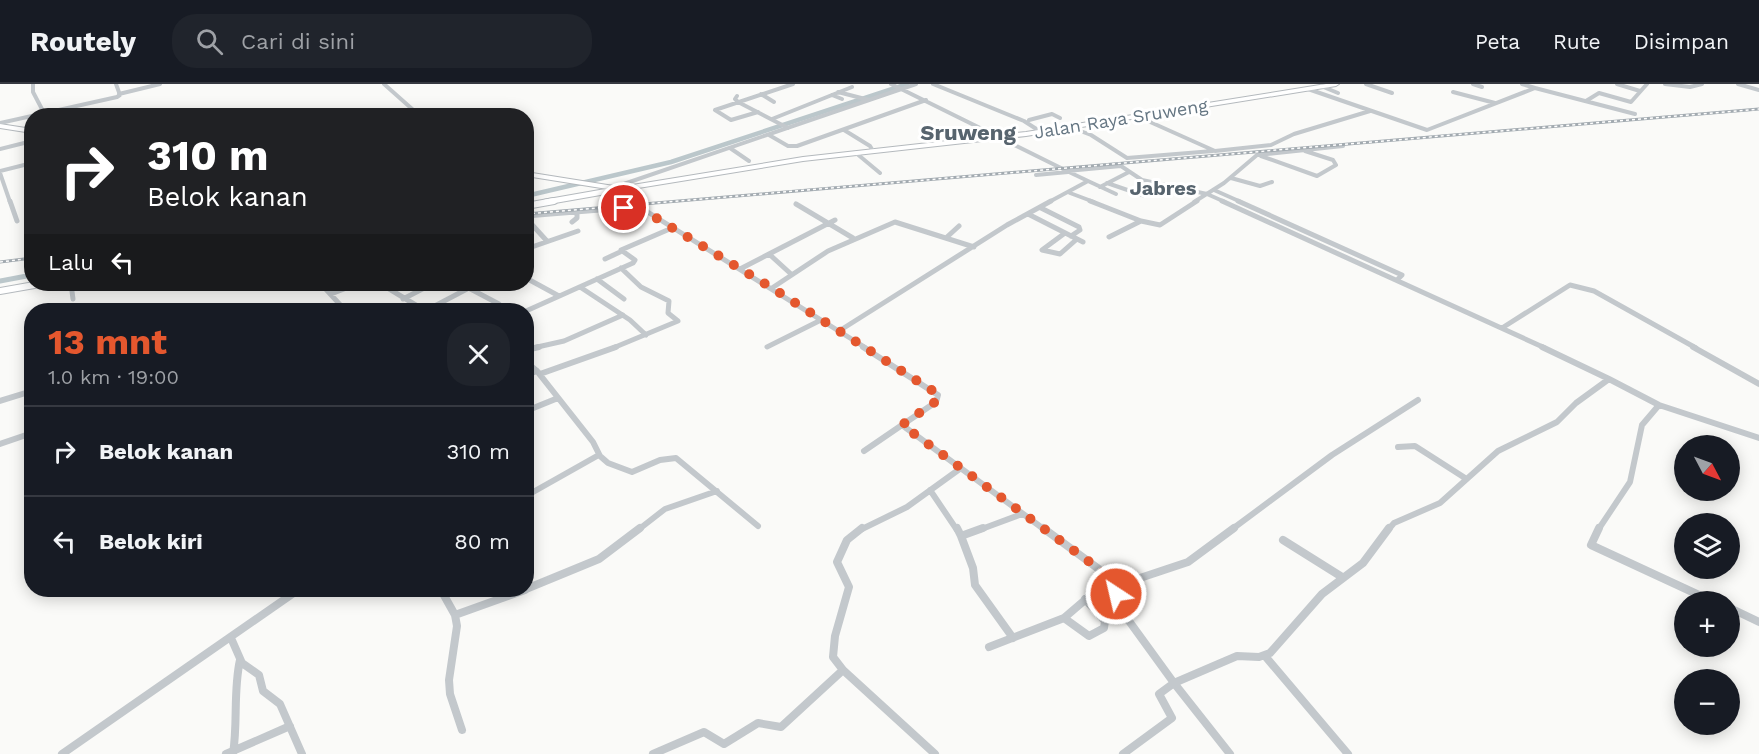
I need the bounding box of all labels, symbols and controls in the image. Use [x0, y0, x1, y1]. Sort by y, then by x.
search box [172, 14, 592, 68]
text: Routely [30, 25, 136, 58]
icon: search [193, 25, 226, 58]
text: Cari di sini [241, 29, 355, 54]
text: Peta [1475, 29, 1520, 54]
text: Rute [1553, 29, 1601, 54]
text: Disimpan [1634, 29, 1729, 54]
street label: Jalan Raya Sruweng [1033, 94, 1210, 143]
district label: Sruweng [920, 120, 1016, 145]
text: 310 m [147, 131, 269, 180]
icon: right [48, 132, 126, 210]
district label: Jabres [1129, 176, 1197, 200]
text: Belok kanan [147, 181, 308, 213]
pin [598, 182, 649, 233]
icon: arrive [607, 191, 640, 224]
icon: left [106, 246, 139, 279]
text: Lalu [48, 250, 94, 275]
text: 13 mnt [48, 321, 167, 363]
button: close [447, 323, 510, 386]
text: 1.0 km · 19:00 [48, 365, 179, 389]
icon: right [48, 435, 81, 468]
north arrow [1674, 435, 1740, 501]
map controls [1674, 435, 1740, 735]
text: Belok kanan [99, 439, 233, 464]
text: 310 m [446, 439, 510, 464]
button: layers [1674, 513, 1740, 579]
icon: left [48, 525, 81, 558]
text: Belok kiri [99, 529, 203, 554]
text: 80 m [454, 529, 510, 554]
position arrow [1084, 562, 1148, 626]
button: + [1674, 591, 1740, 657]
button: − [1674, 669, 1740, 735]

